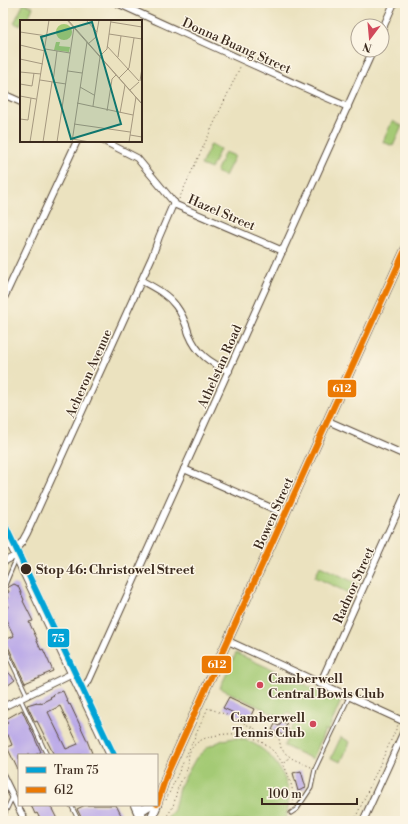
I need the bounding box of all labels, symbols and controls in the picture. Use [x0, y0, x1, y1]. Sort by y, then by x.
street label: Donna Buang Street [180, 15, 294, 77]
north arrow [350, 18, 390, 58]
inset map [20, 20, 142, 142]
text: N [361, 39, 374, 55]
street label: Hazel Street [186, 192, 258, 234]
street label: Athelstan Road [194, 322, 246, 412]
street label: Acheron Avenue [62, 326, 116, 421]
line badge: 612 [327, 379, 357, 398]
text: 612 [333, 382, 352, 396]
street label: Bowen Street [250, 474, 297, 553]
street label: Radnor Street [330, 544, 378, 626]
marker: Stop 46: Christowel Street [19, 562, 33, 576]
place label: Stop 46: Christowel Street [36, 562, 195, 578]
line badge: 75 [47, 628, 70, 648]
text: 75 [51, 632, 65, 646]
line badge: 612 [201, 655, 232, 674]
text: 612 [208, 658, 227, 672]
place label: Camberwell Central Bowls Club [268, 671, 384, 702]
marker: Camberwell Central Bowls Club [255, 680, 265, 690]
place label: Camberwell Tennis Club [230, 710, 306, 741]
marker: Camberwell Tennis Club [308, 719, 318, 729]
legend [18, 754, 158, 806]
text: Tram 75 [54, 763, 99, 778]
scale bar [262, 780, 357, 806]
text: 612 [54, 783, 73, 798]
text: 100 m [268, 787, 302, 802]

